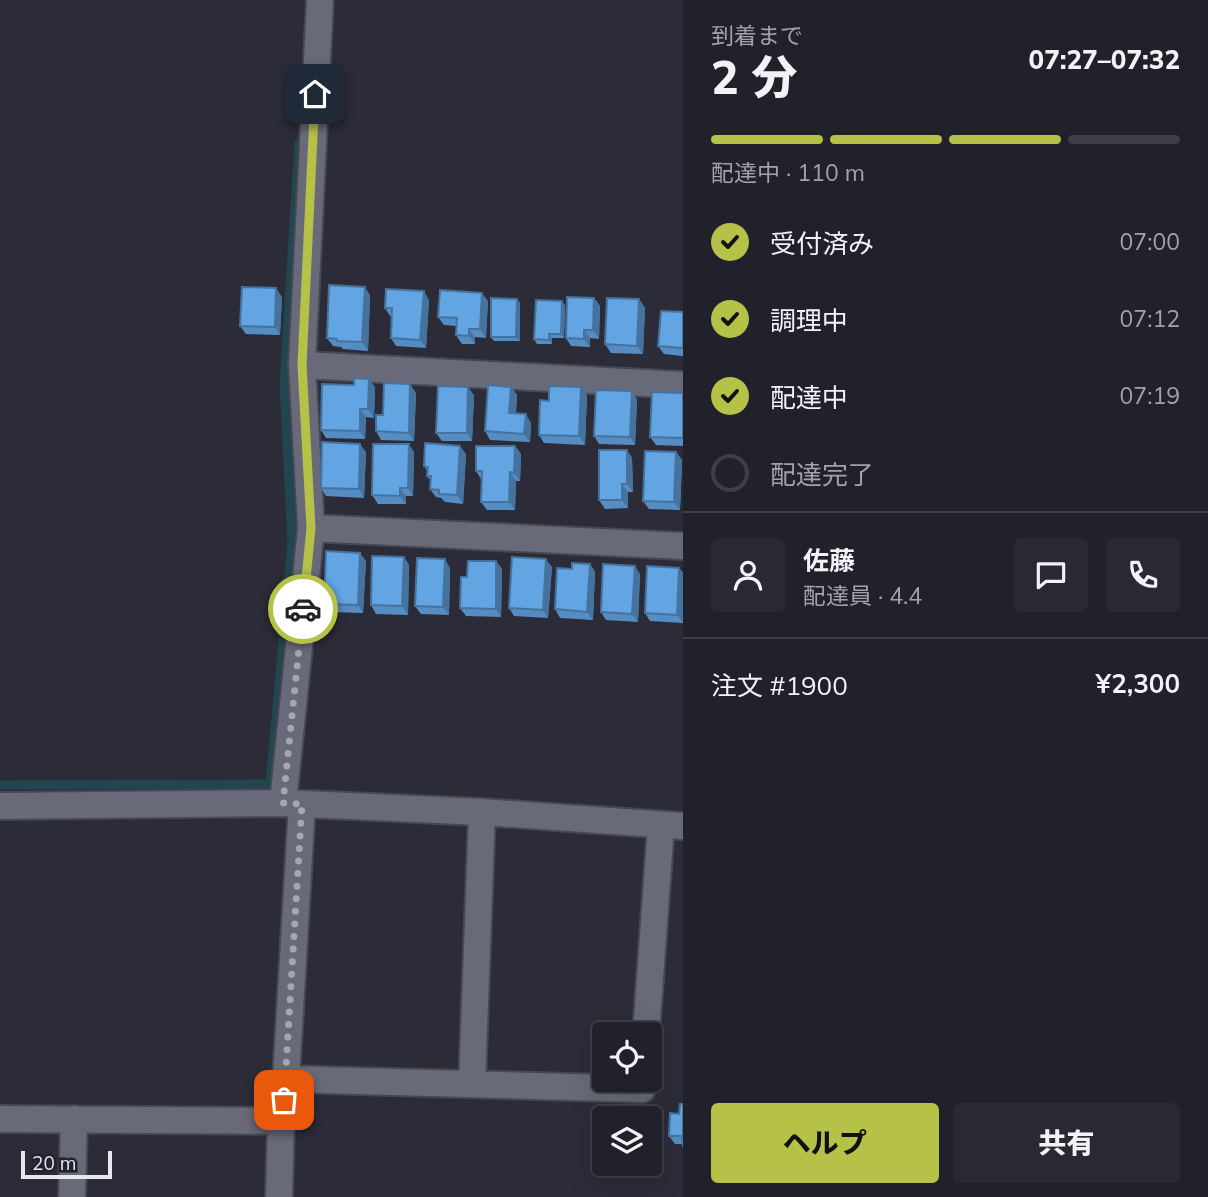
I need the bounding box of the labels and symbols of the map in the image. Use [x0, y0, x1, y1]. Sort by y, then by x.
pin [285, 64, 345, 124]
courier [268, 574, 338, 644]
pin [254, 1070, 314, 1130]
scale bar [21, 1148, 112, 1180]

